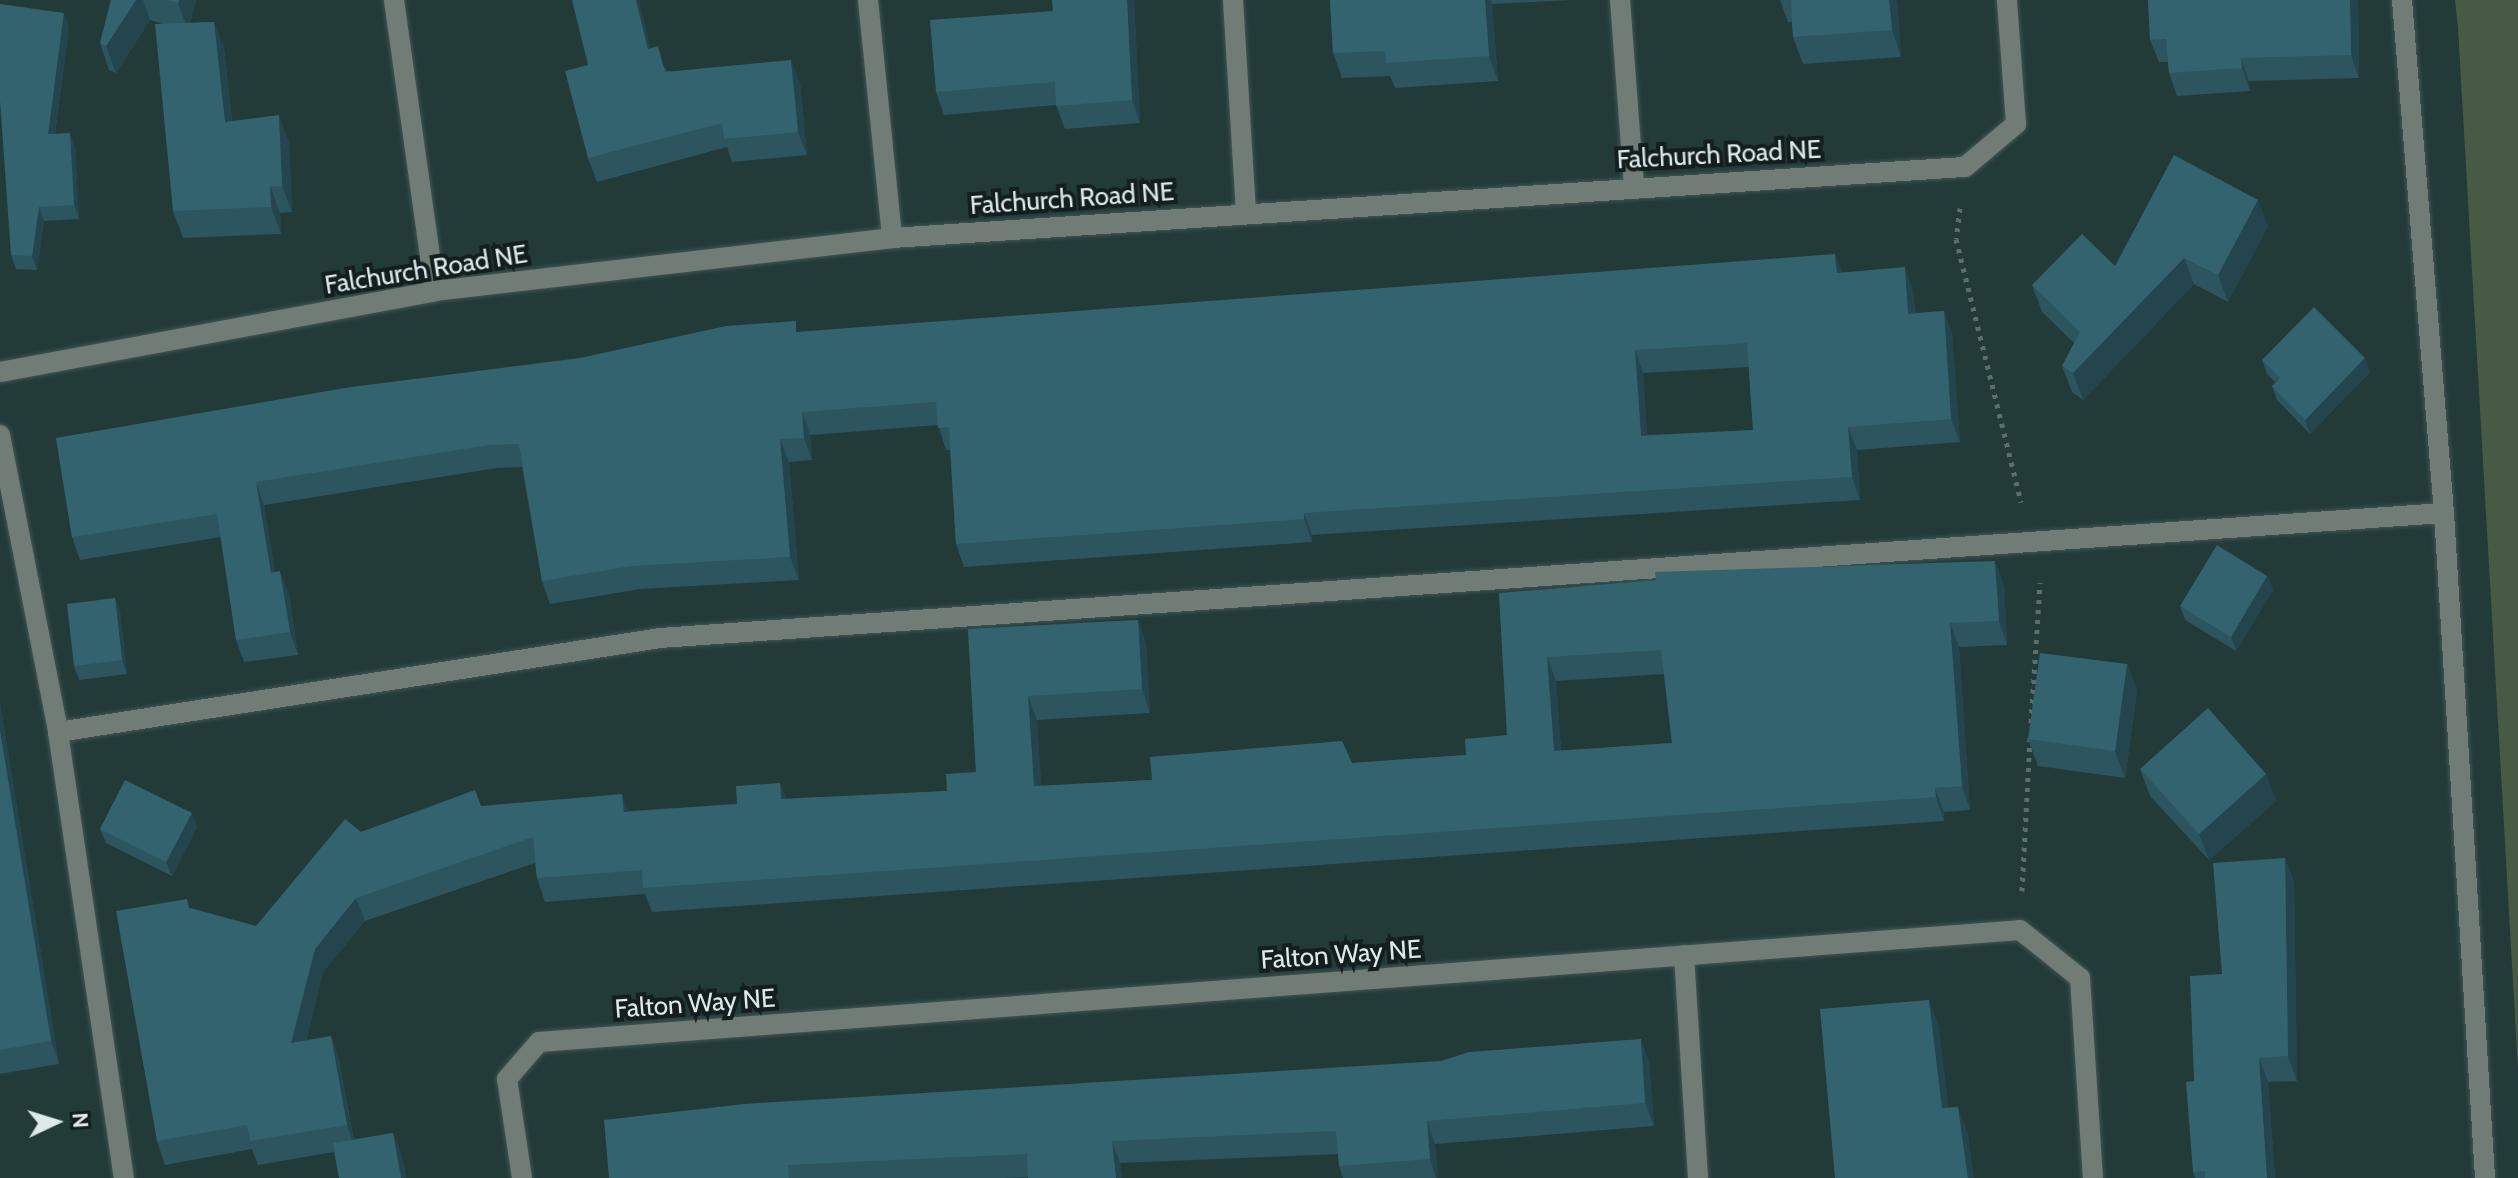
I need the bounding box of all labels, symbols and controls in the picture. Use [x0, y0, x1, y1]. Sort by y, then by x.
street label: Falchurch Road NE [1616, 134, 1822, 176]
street label: Falchurch Road NE [969, 176, 1175, 222]
street label: Falchurch Road NE [322, 239, 530, 301]
street label: Falton Way NE [1260, 934, 1422, 976]
street label: Falton Way NE [614, 983, 776, 1025]
north arrow [16, 1082, 96, 1162]
text: N [66, 1112, 94, 1129]

